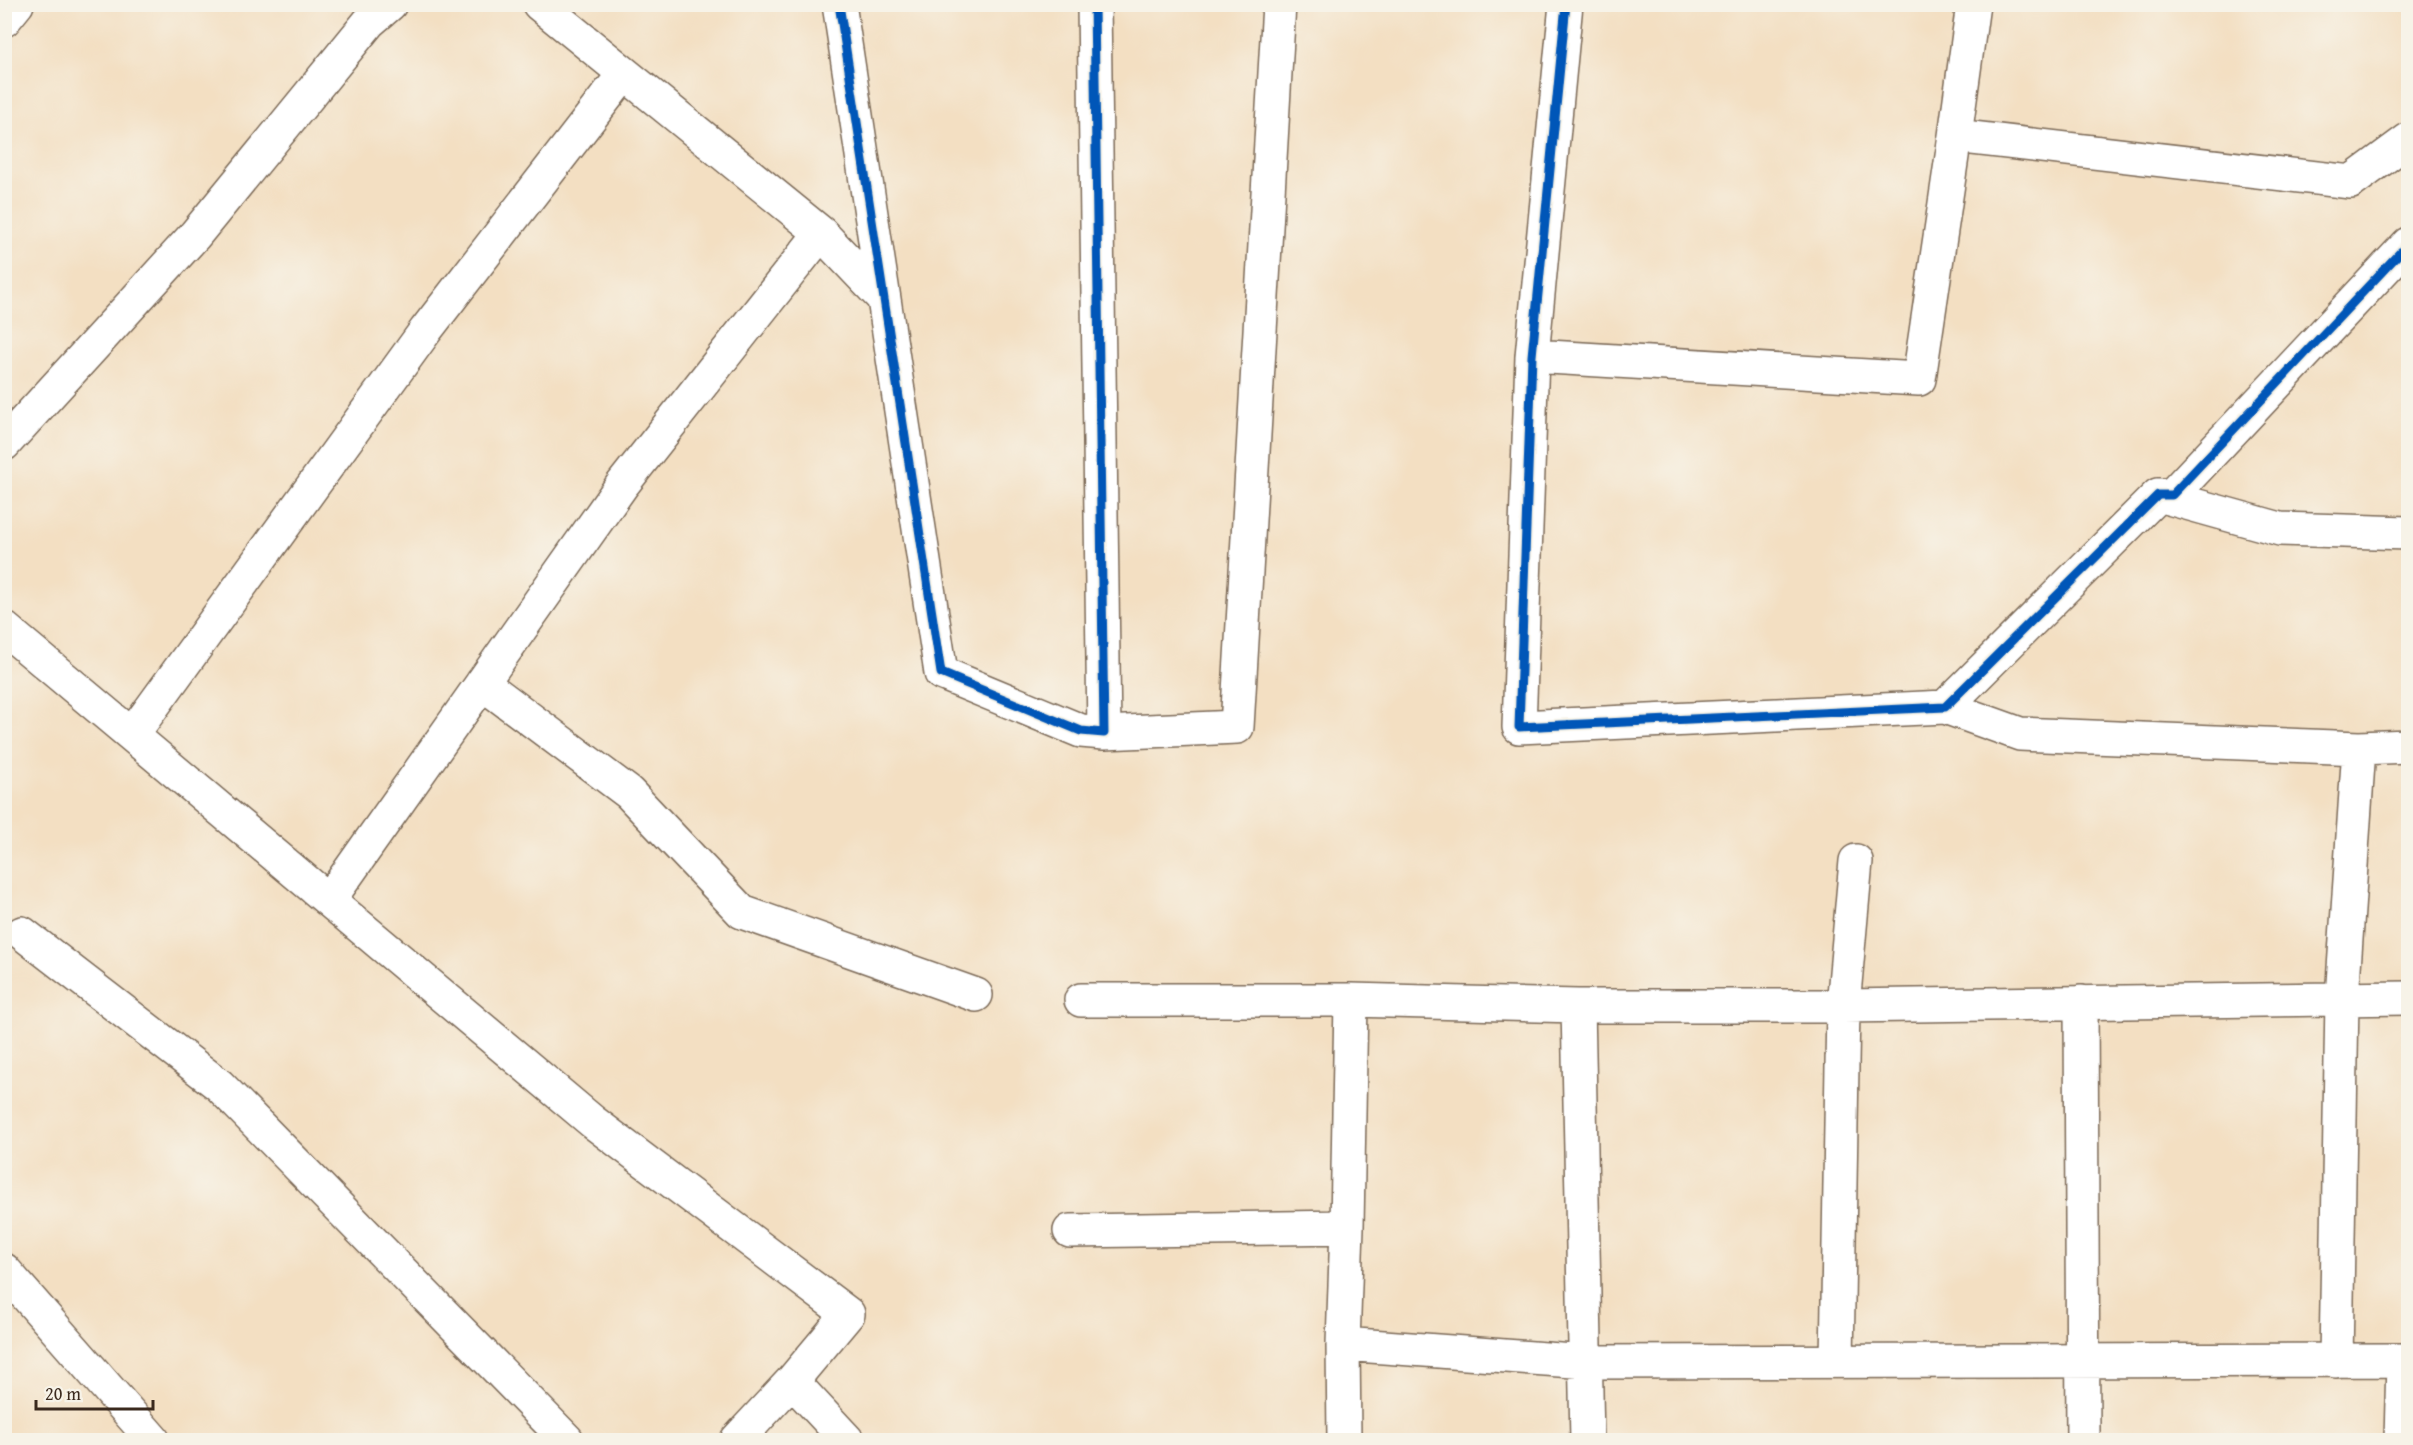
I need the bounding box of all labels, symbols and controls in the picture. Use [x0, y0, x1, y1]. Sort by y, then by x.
scale bar [36, 1373, 153, 1411]
text: 20 m [45, 1380, 81, 1407]

